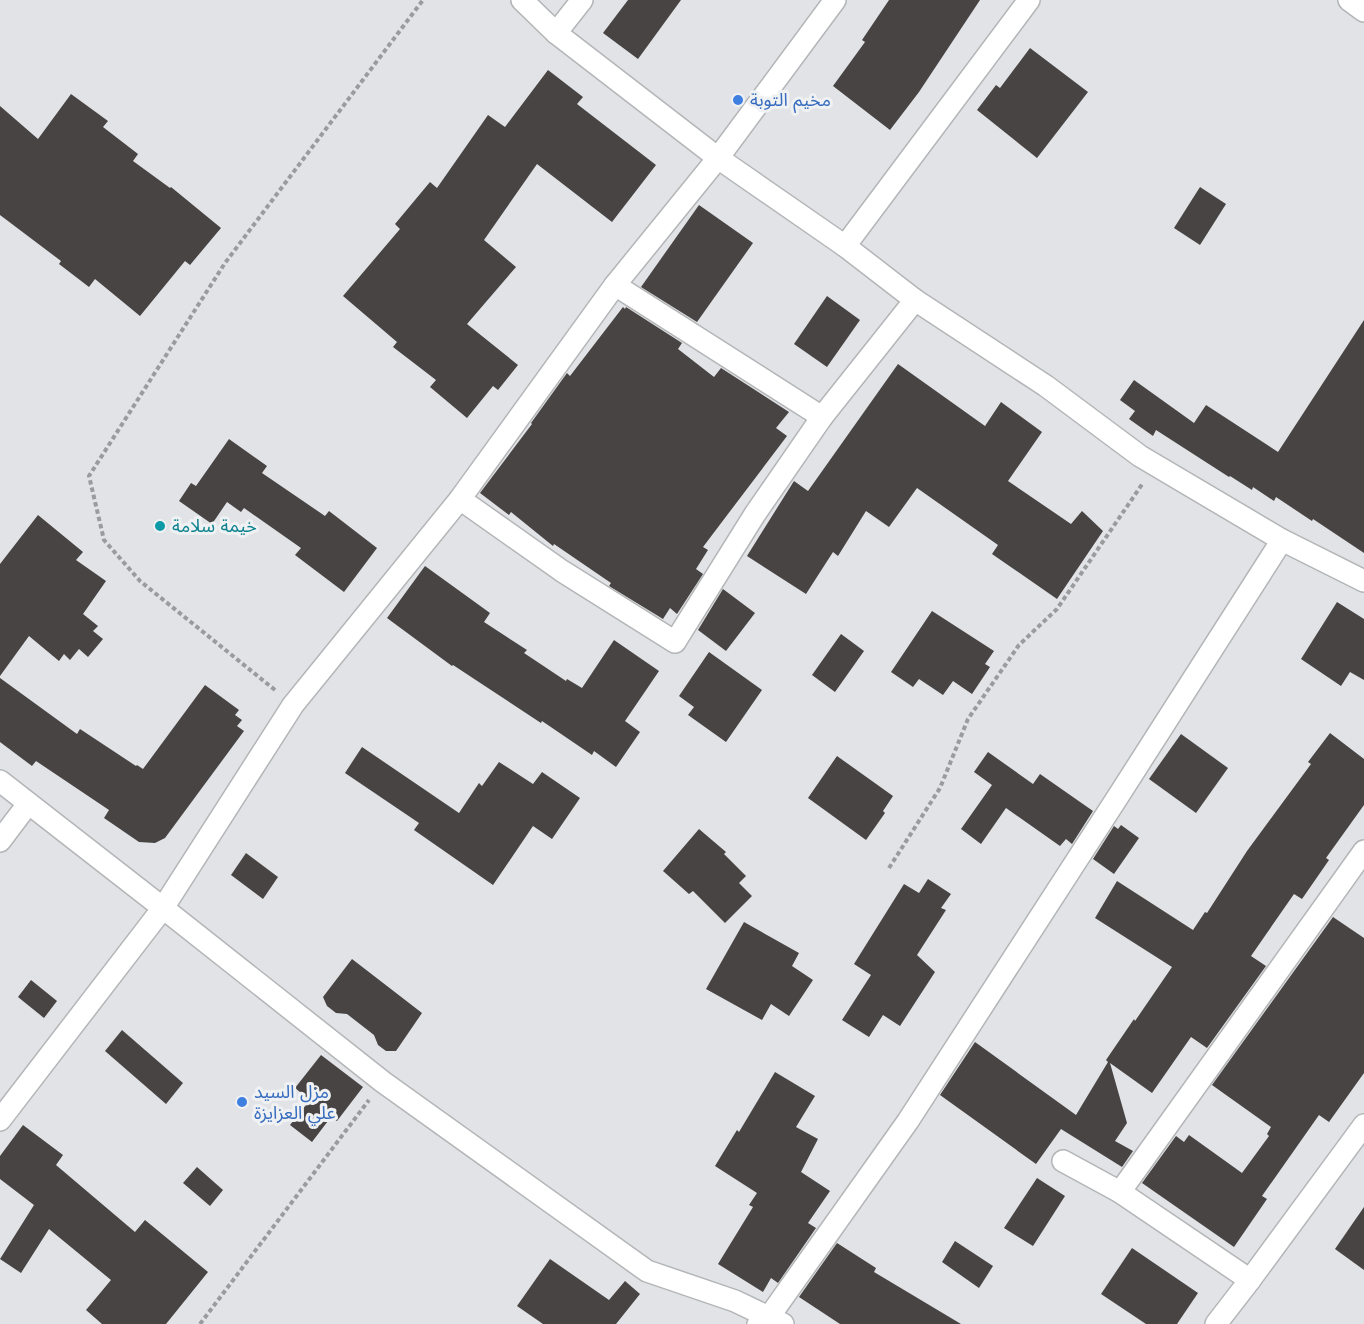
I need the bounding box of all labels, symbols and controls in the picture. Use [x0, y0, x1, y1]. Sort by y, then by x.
place label: مخيم التوبة [750, 87, 831, 113]
marker: مخيم التوبة [731, 93, 745, 107]
place label: خيمة سلامة [172, 513, 257, 539]
marker: خيمة سلامة [153, 519, 167, 533]
place label: مزل السيد علي العزايزة [254, 1079, 336, 1126]
marker: مزل السيد علي العزايزة [235, 1095, 249, 1109]

